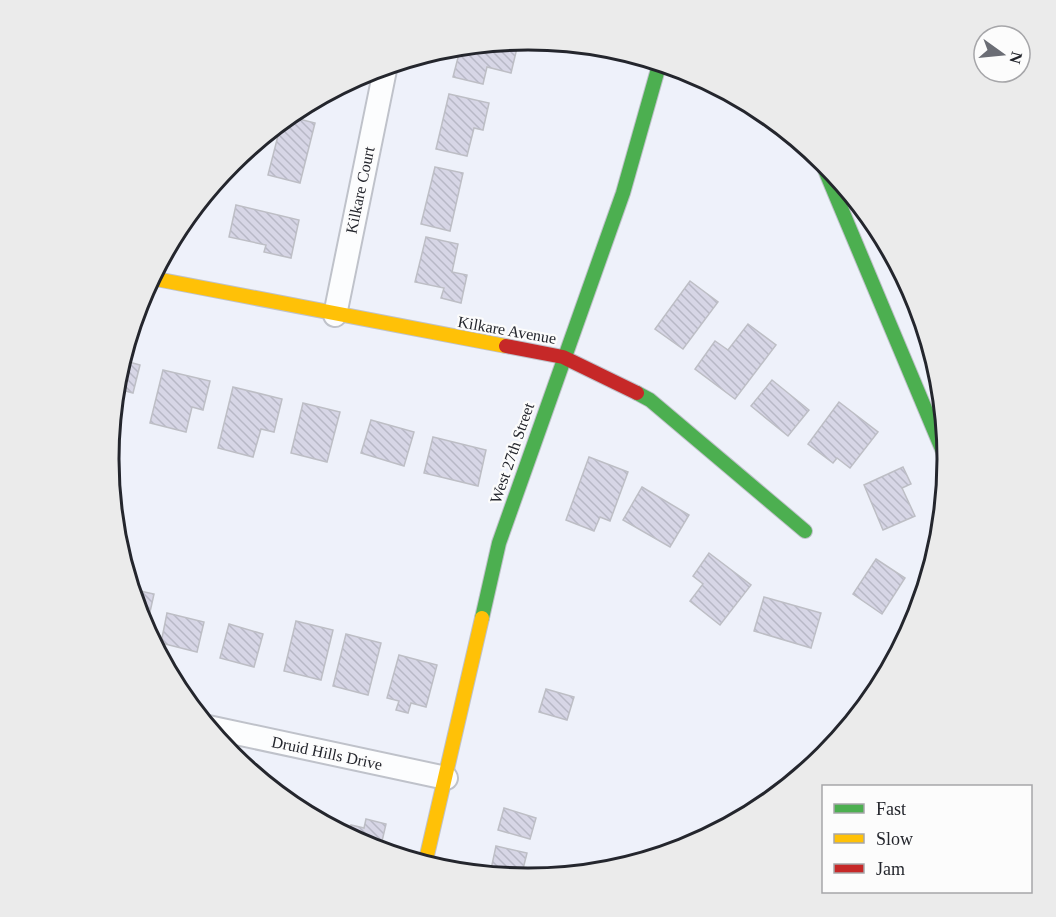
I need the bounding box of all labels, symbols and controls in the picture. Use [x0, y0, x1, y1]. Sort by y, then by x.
north arrow [972, 24, 1032, 84]
text: N [1006, 50, 1026, 66]
street label: Kilkare Court [342, 144, 378, 235]
street label: Kilkare Avenue [456, 313, 558, 347]
street label: West 27th Street [487, 400, 537, 506]
street label: Druid Hills Drive [270, 733, 384, 773]
legend [822, 785, 1032, 893]
text: Fast [876, 799, 906, 819]
text: Slow [876, 829, 913, 849]
text: Jam [876, 859, 905, 879]

